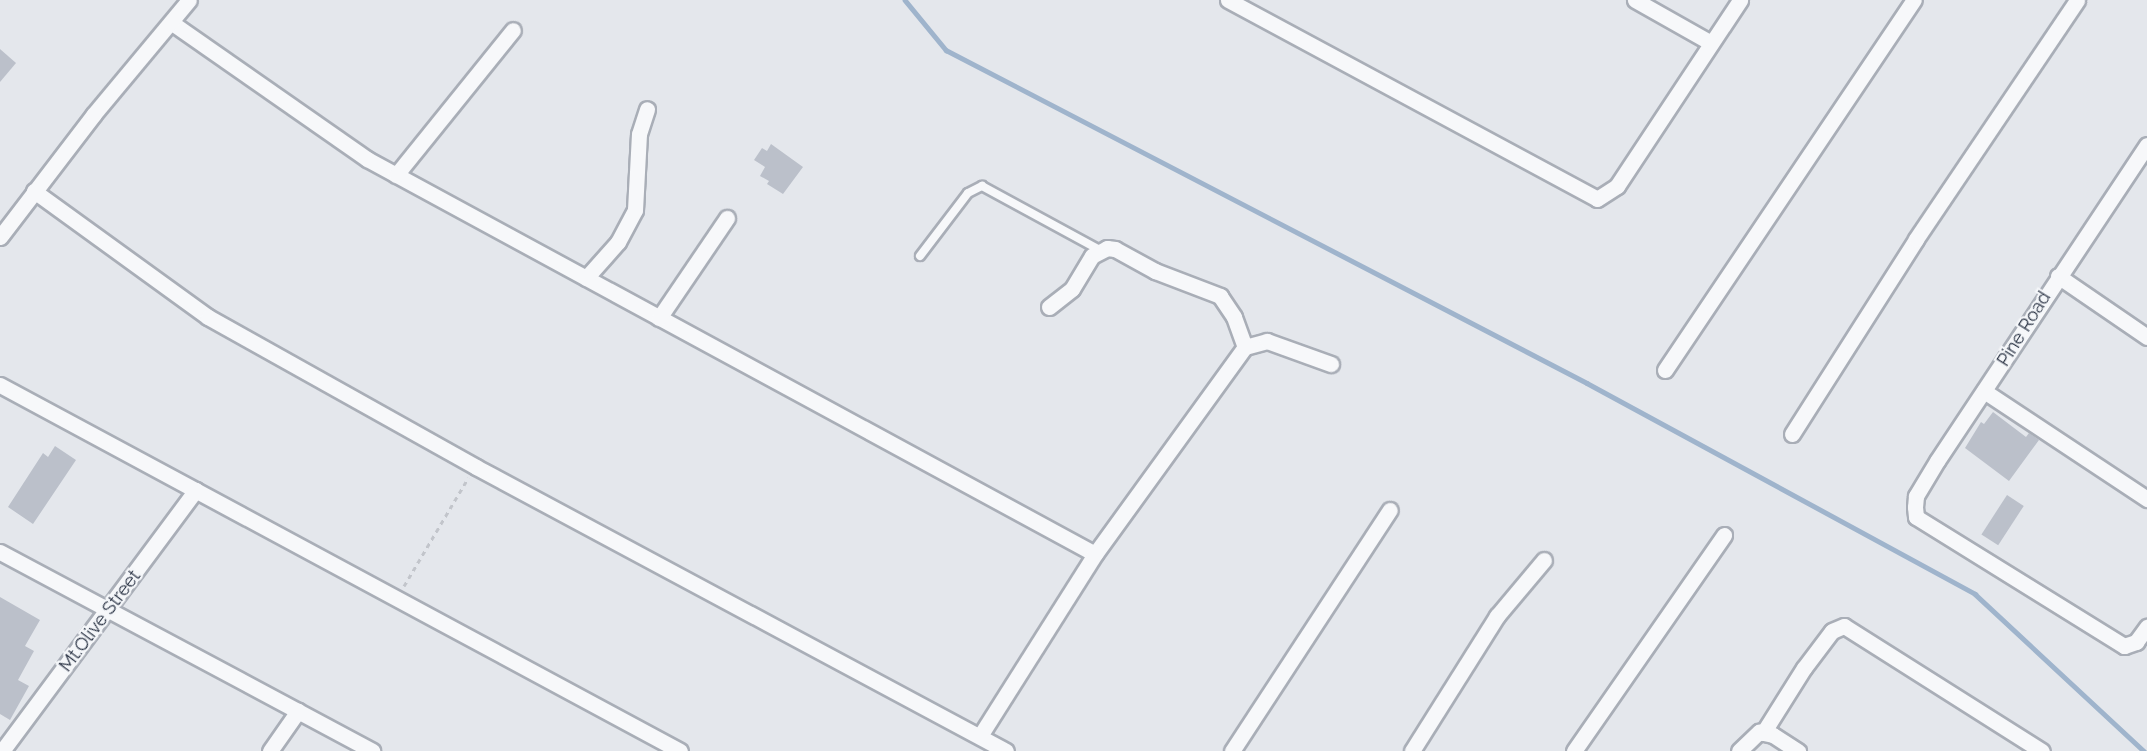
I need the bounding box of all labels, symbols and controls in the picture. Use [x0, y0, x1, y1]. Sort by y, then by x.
street label: Pine Road [1993, 288, 2055, 370]
street label: Mt.Olive Street [55, 566, 145, 676]

